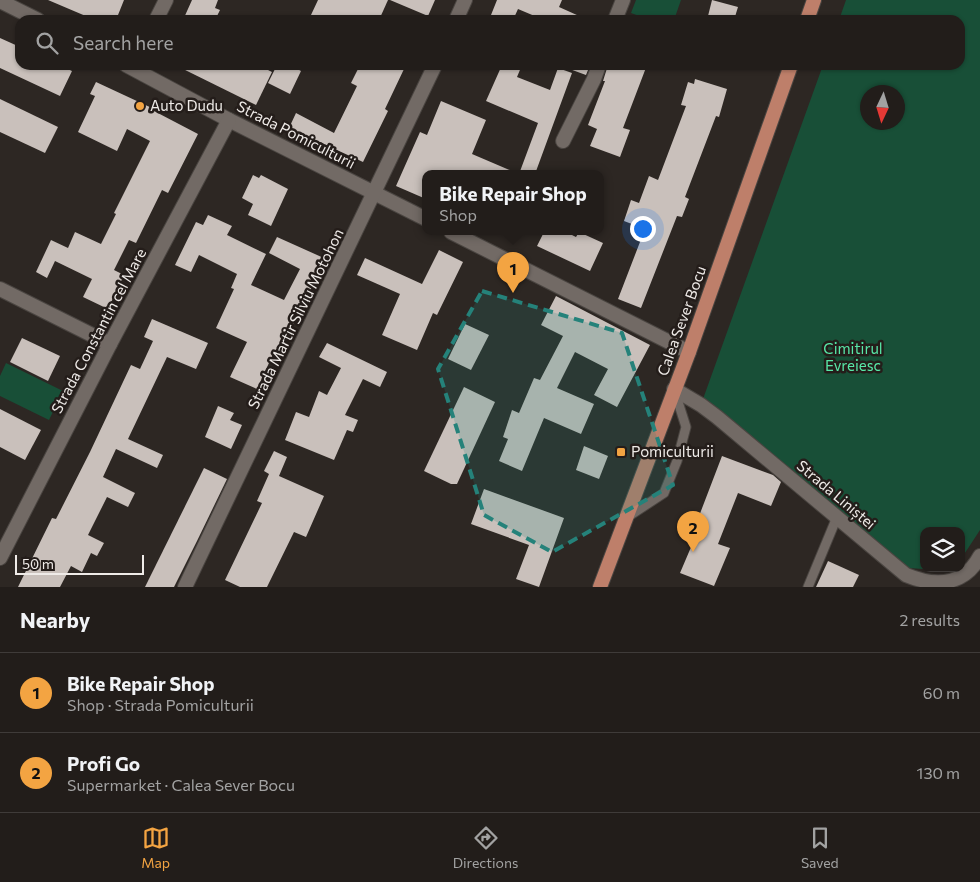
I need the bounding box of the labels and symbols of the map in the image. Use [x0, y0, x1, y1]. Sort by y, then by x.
north arrow [860, 85, 905, 130]
place label: Auto Dudu [150, 96, 223, 114]
street label: Strada Pomiculturii [234, 96, 359, 172]
marker: Auto Dudu [134, 100, 146, 112]
your location [630, 216, 656, 242]
street label: Strada Martir Silviu Motohon [244, 225, 347, 412]
street label: Strada Constantin cel Mare [47, 245, 149, 416]
pin: 1 [497, 252, 529, 293]
street label: Calea Sever Bocu [653, 263, 709, 378]
park label: Cimitirul Evreiesc [823, 339, 883, 374]
place label: Pomiculturii [631, 442, 714, 460]
marker: Pomiculturii [615, 446, 627, 458]
street label: Strada Liniștei [792, 456, 880, 534]
pin: 2 [677, 511, 709, 552]
scale bar [15, 552, 144, 575]

